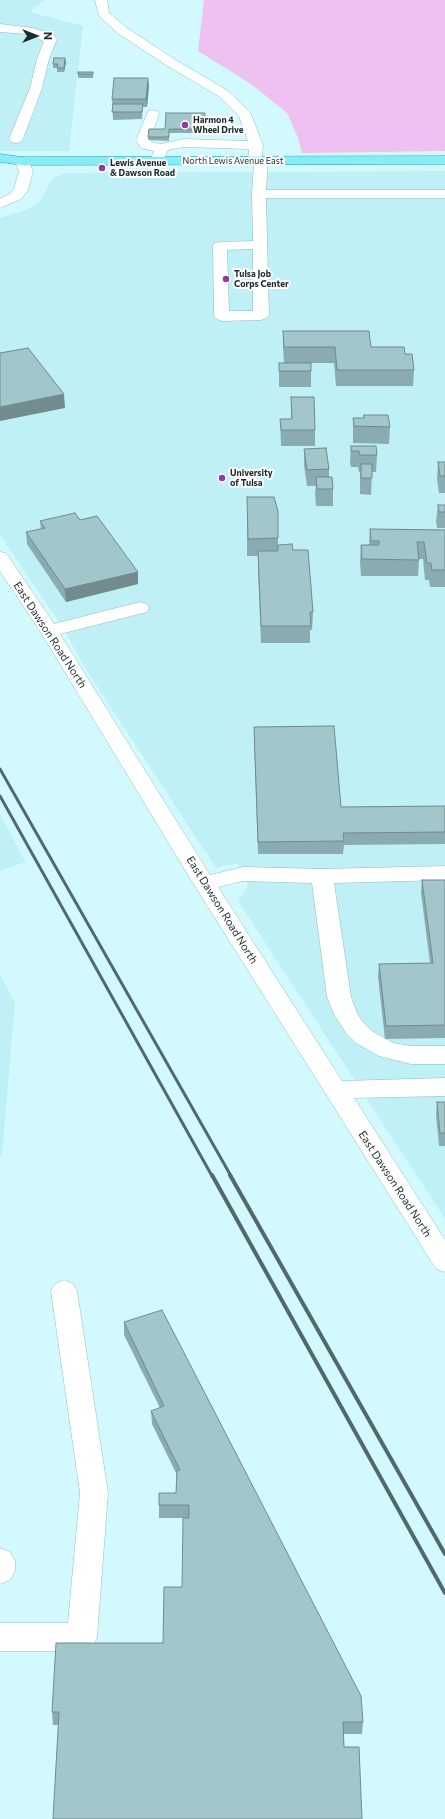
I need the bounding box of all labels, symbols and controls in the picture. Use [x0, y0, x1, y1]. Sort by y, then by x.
north arrow [16, 16, 56, 56]
text: N [42, 32, 55, 40]
place label: Harmon 4 Wheel Drive [193, 115, 244, 136]
marker: Harmon 4 Wheel Drive [180, 120, 190, 130]
street label: North Lewis Avenue East [183, 156, 283, 166]
place label: Lewis Avenue & Dawson Road [110, 158, 175, 179]
marker: Lewis Avenue & Dawson Road [97, 163, 107, 173]
place label: Tulsa Job Corps Center [234, 269, 289, 290]
marker: Tulsa Job Corps Center [221, 274, 231, 284]
place label: University of Tulsa [230, 468, 273, 489]
marker: University of Tulsa [217, 473, 227, 483]
street label: East Dawson Road North [11, 579, 89, 691]
street label: East Dawson Road North [183, 854, 261, 966]
street label: East Dawson Road North [356, 1128, 434, 1240]

